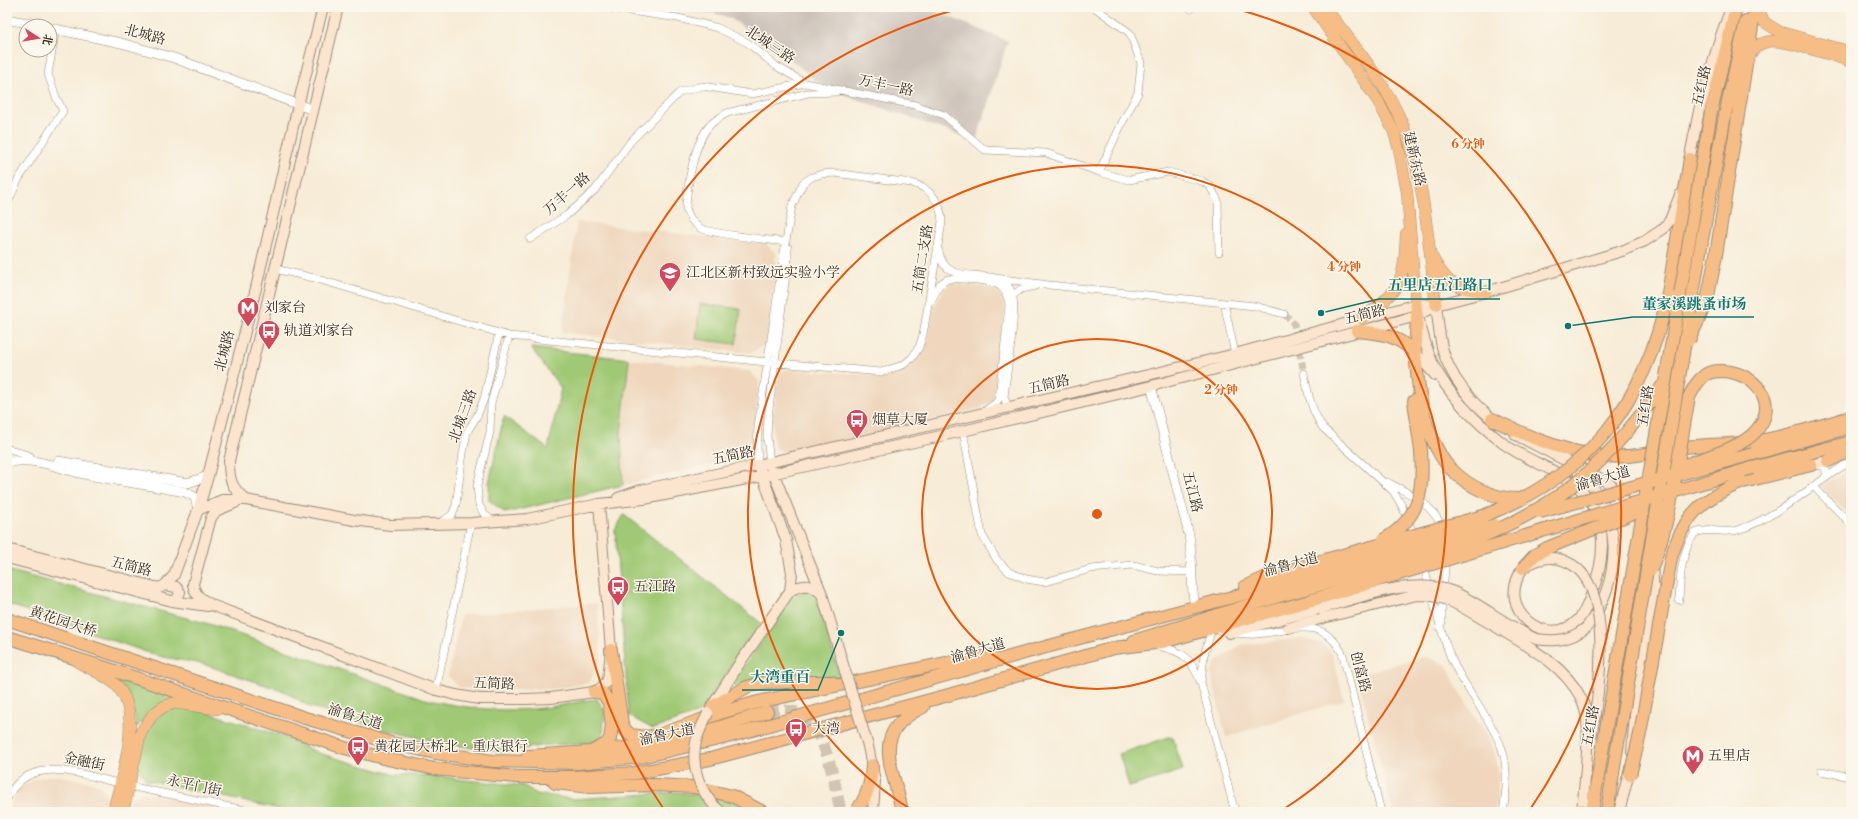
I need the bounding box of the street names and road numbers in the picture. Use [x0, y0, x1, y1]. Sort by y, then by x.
street label: 北城路 [122, 21, 168, 49]
street label: 北城三路 [742, 22, 798, 68]
street label: 五红路 [1689, 64, 1715, 108]
street label: 万丰一路 [857, 71, 915, 101]
street label: 建新东路 [1399, 130, 1429, 188]
street label: 万丰一路 [540, 169, 594, 219]
street label: 五简二支路 [909, 223, 937, 295]
street label: 五简路 [1342, 301, 1388, 329]
street label: 北城路 [211, 328, 239, 374]
street label: 五简路 [1027, 372, 1071, 398]
street label: 五红路 [1634, 384, 1658, 428]
street label: 北城三路 [445, 387, 481, 445]
street label: 五简路 [711, 443, 755, 469]
street label: 渝鲁大道 [1574, 463, 1632, 495]
street label: 五江路 [1178, 469, 1206, 515]
street label: 渝鲁大道 [1262, 549, 1320, 581]
street label: 五简路 [108, 553, 154, 581]
street label: 黄花园大桥 [27, 603, 99, 641]
street label: 渝鲁大道 [949, 635, 1007, 667]
street label: 创富路 [1346, 649, 1374, 695]
street label: 五简路 [473, 674, 515, 694]
street label: 渝鲁大道 [326, 700, 384, 734]
street label: 五红路 [1578, 704, 1604, 748]
street label: 渝鲁大道 [638, 720, 696, 750]
street label: 金融街 [62, 749, 106, 775]
street label: 永平门街 [165, 771, 223, 801]

